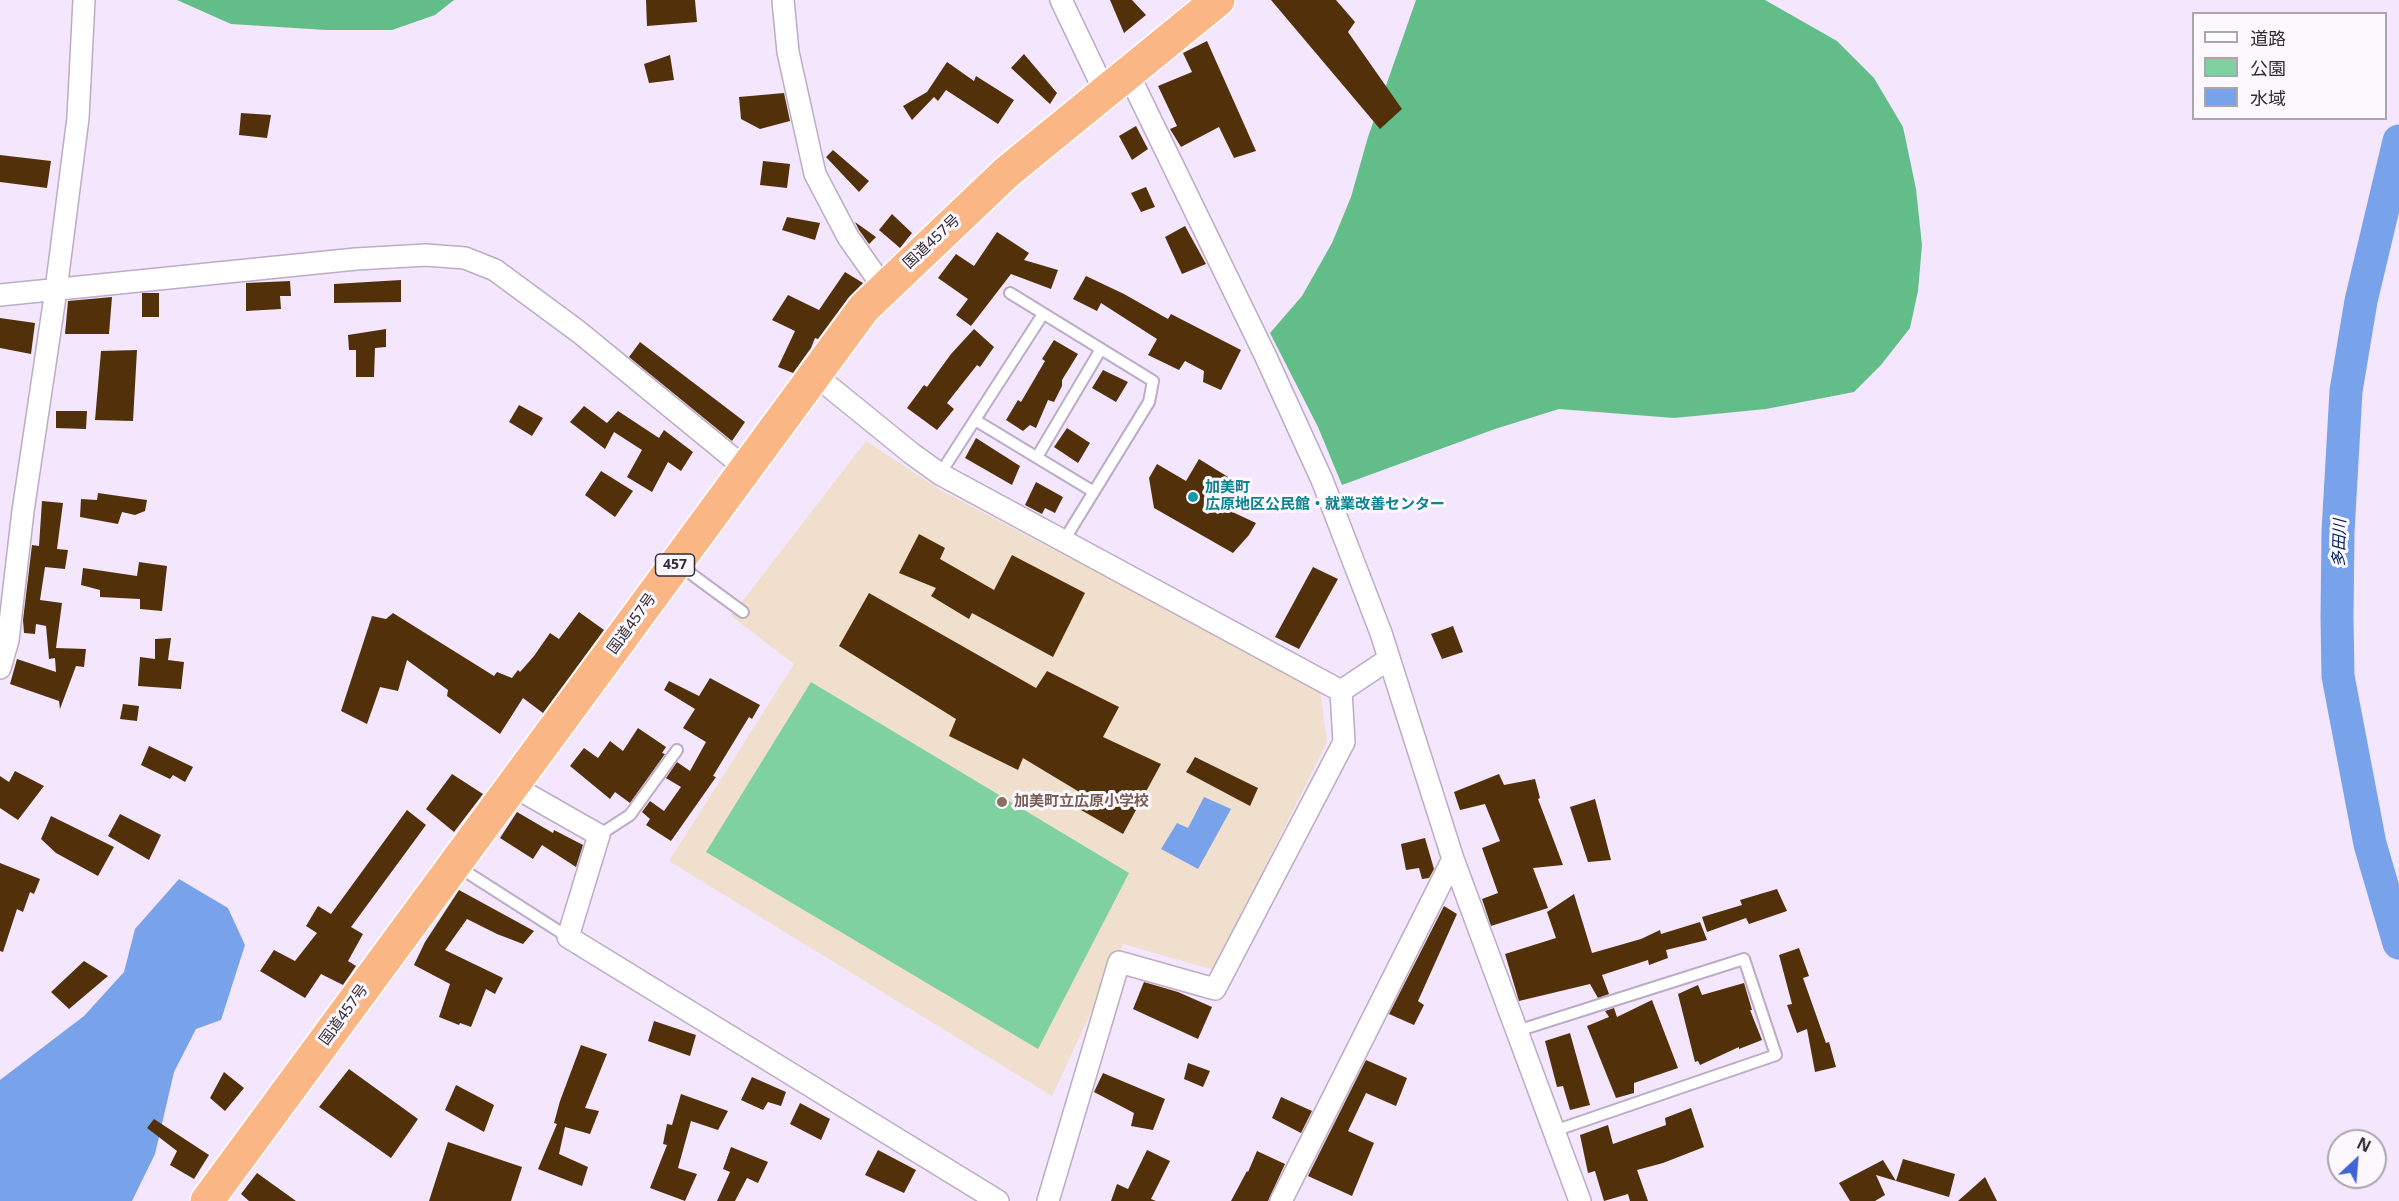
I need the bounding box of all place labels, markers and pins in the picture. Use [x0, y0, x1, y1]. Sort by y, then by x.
place label: 加美町 広原地区公民館・就業改善センター [1205, 479, 1445, 514]
marker: 加美町 広原地区公民館・就業改善センター [1186, 490, 1200, 504]
place label: 加美町立広原小学校 [1014, 793, 1149, 811]
marker: 加美町立広原小学校 [995, 795, 1009, 809]

